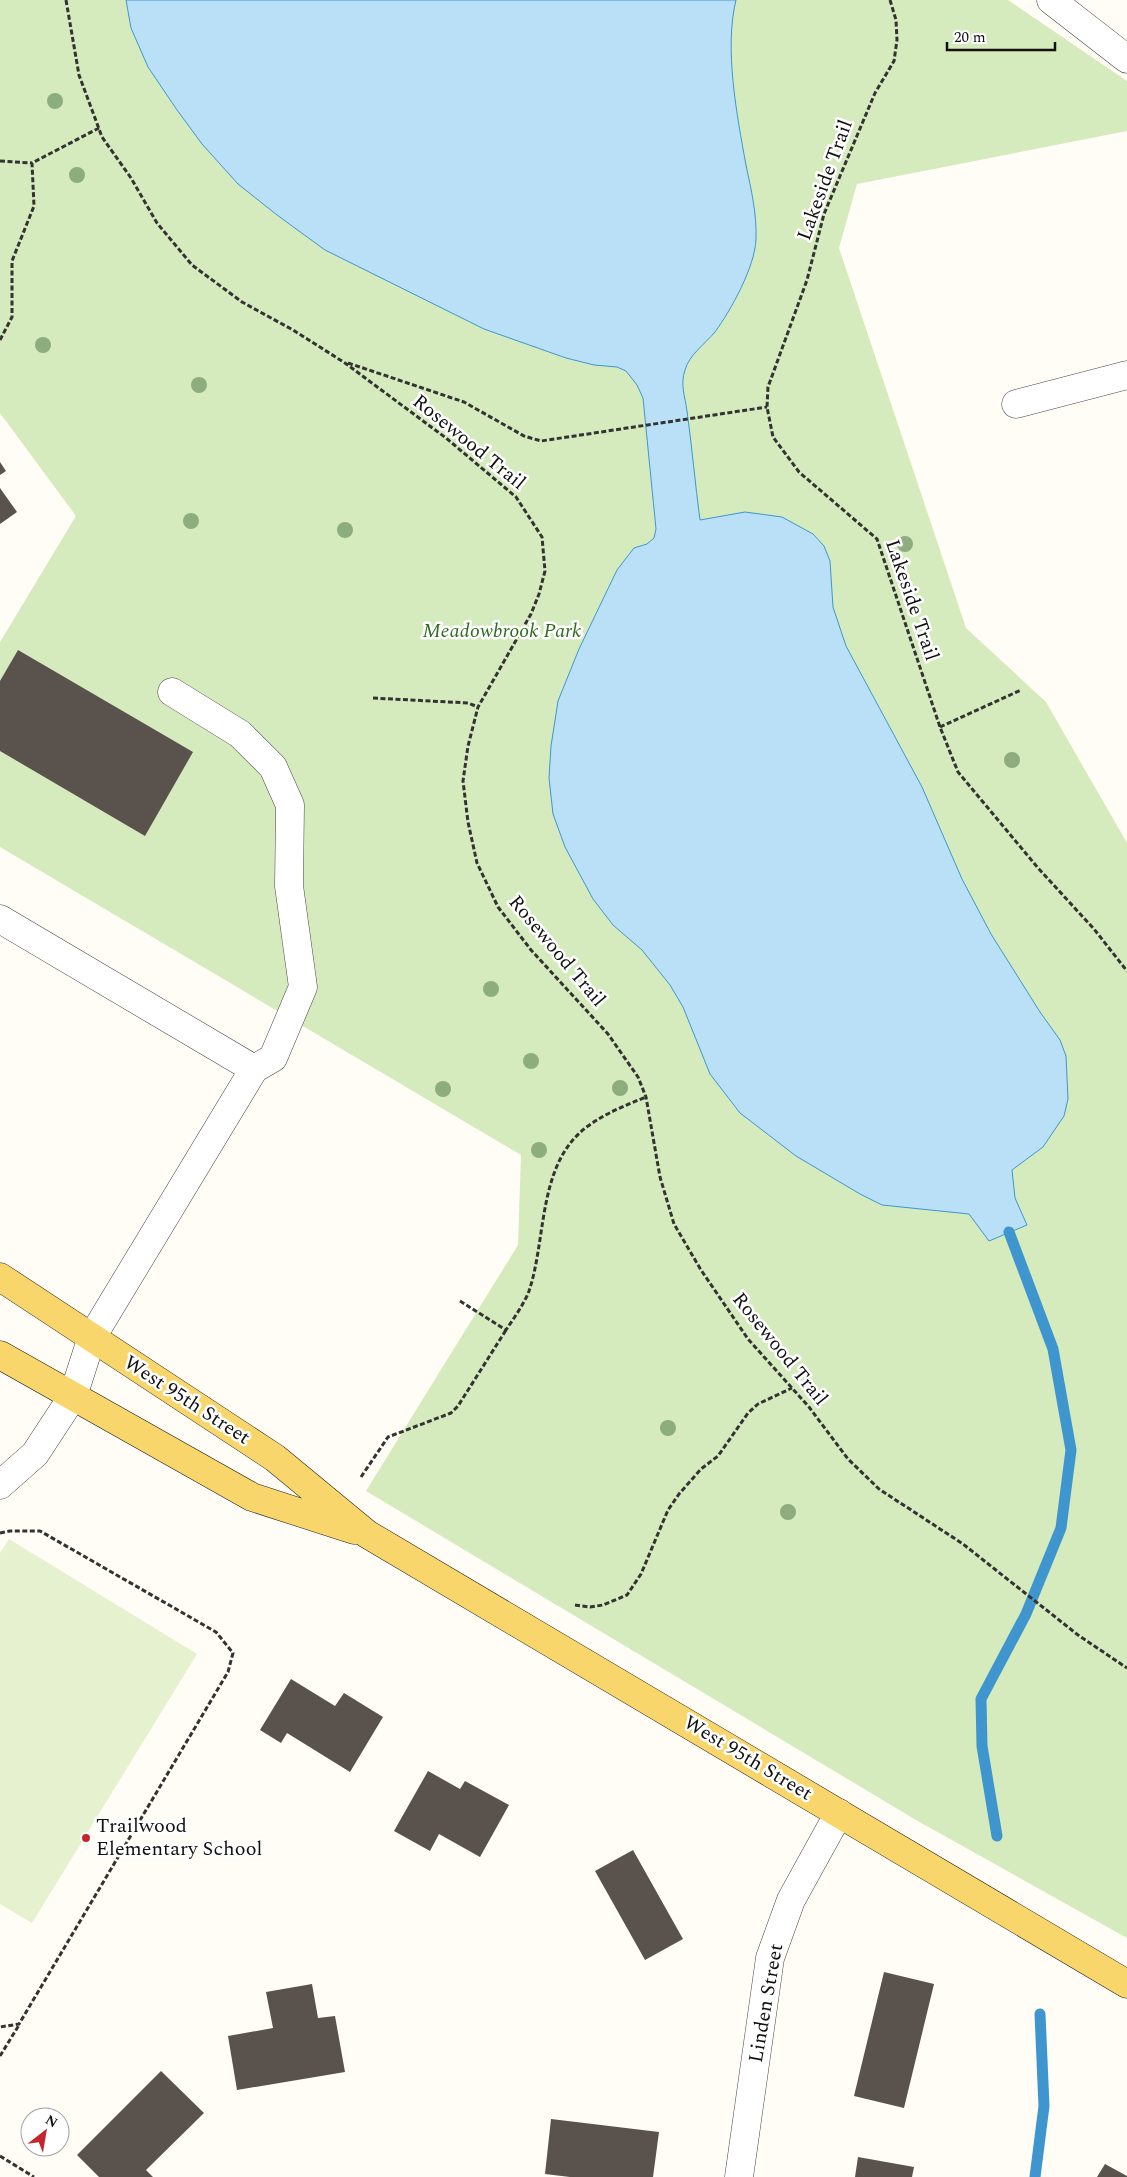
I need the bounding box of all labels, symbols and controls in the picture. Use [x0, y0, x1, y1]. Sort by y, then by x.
scale bar [947, 20, 1054, 52]
text: 20 m [954, 26, 986, 49]
street label: Lakeside Trail [789, 115, 861, 245]
street label: Rosewood Trail [406, 387, 532, 497]
street label: Lakeside Trail [877, 535, 947, 665]
park label: Meadowbrook Park [423, 616, 582, 646]
street label: Rosewood Trail [501, 888, 613, 1014]
street label: Rosewood Trail [725, 1286, 835, 1412]
street label: West 95th Street [118, 1348, 256, 1452]
street label: West 95th Street [678, 1708, 818, 1808]
place label: Trailwood Elementary School [96, 1811, 262, 1864]
marker: Trailwood Elementary School [80, 1832, 92, 1844]
street label: Linden Street [741, 1941, 791, 2065]
north arrow [20, 2107, 70, 2157]
text: N [41, 2109, 62, 2133]

